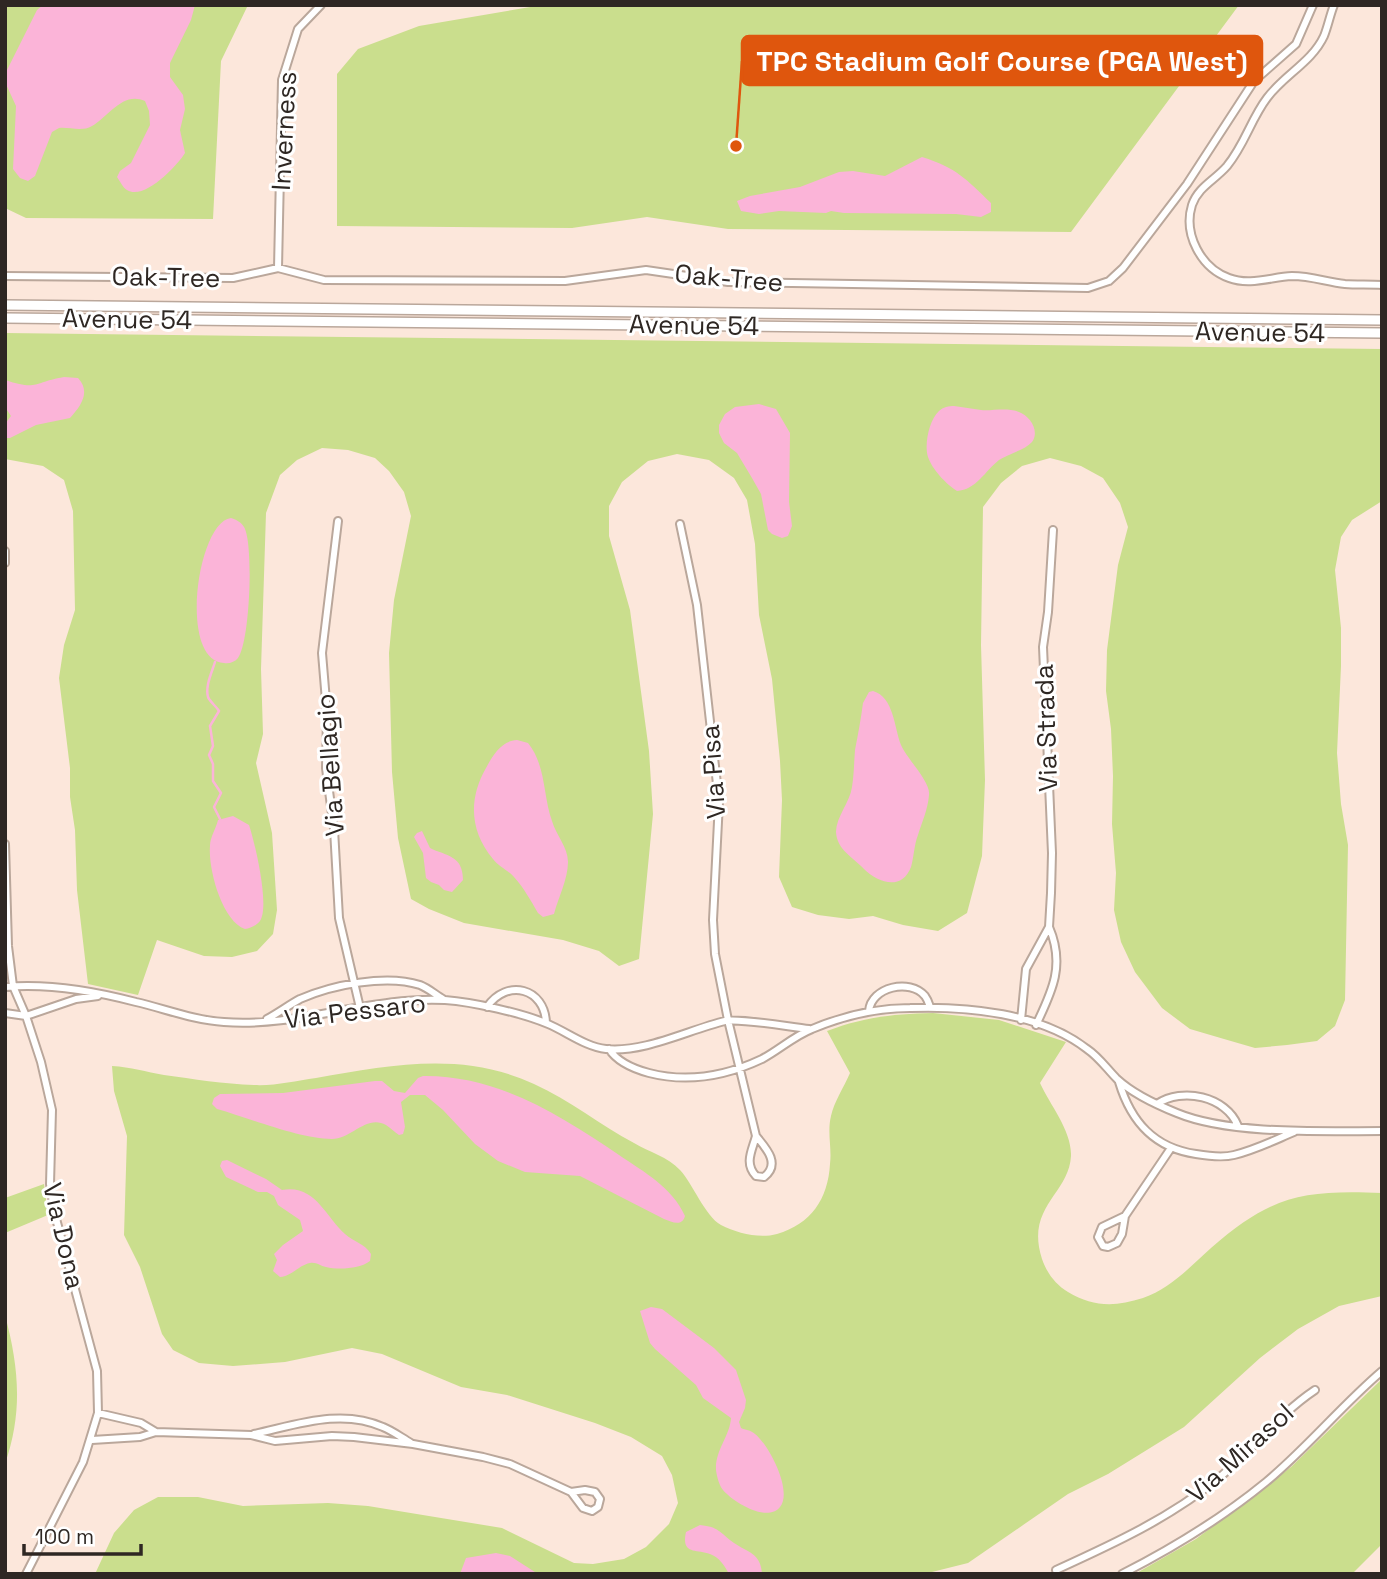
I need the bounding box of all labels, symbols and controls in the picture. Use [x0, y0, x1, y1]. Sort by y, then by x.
callout: TPC Stadium Golf Course (PGA West) [742, 36, 1262, 85]
text: TPC Stadium Golf Course (PGA West) [756, 43, 1248, 79]
street label: Inverness [264, 71, 304, 191]
street label: Oak-Tree [673, 256, 785, 300]
street label: Oak-Tree [111, 259, 221, 295]
street label: Avenue 54 [62, 301, 192, 337]
street label: Avenue 54 [629, 307, 759, 343]
street label: Avenue 54 [1195, 314, 1325, 350]
street label: Via Strada [1027, 664, 1065, 792]
street label: Via Bellagio [308, 692, 352, 838]
street label: Via Pisa [693, 724, 733, 820]
street label: Via Pessaro [282, 985, 428, 1037]
street label: Via Dona [35, 1179, 93, 1293]
street label: Via Mirasol [1179, 1396, 1301, 1510]
scale bar [24, 1512, 142, 1556]
text: 100 m [35, 1523, 94, 1550]

